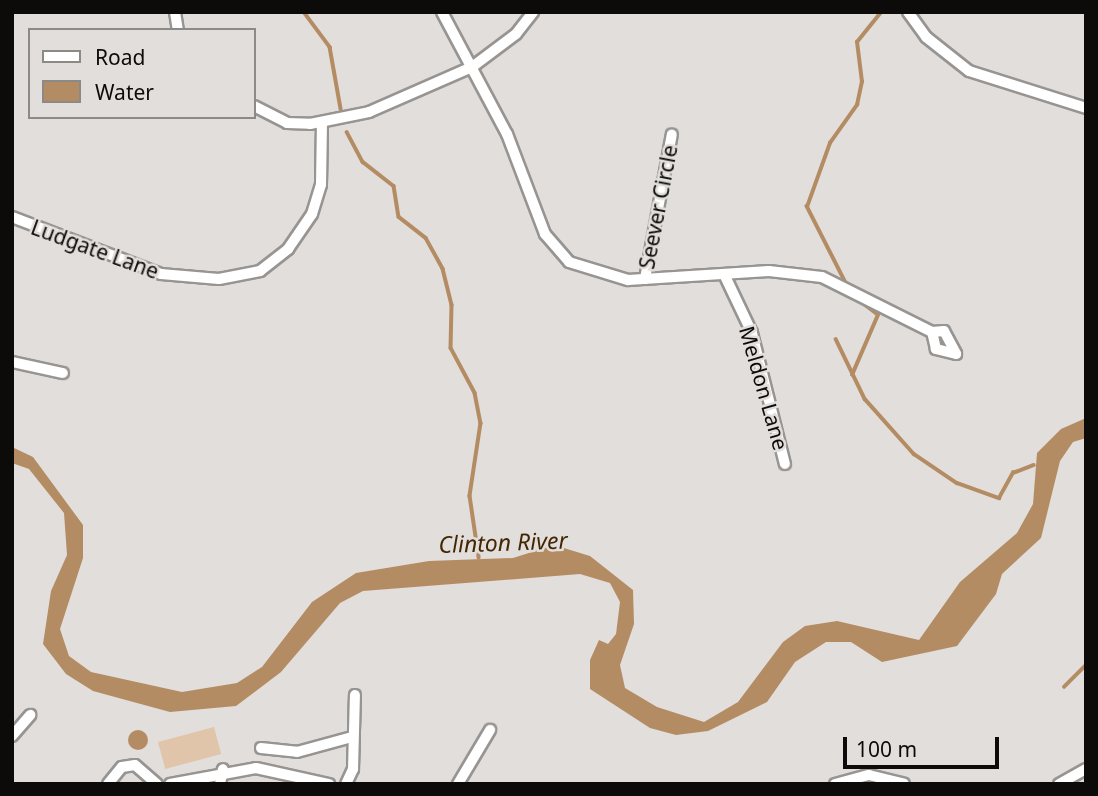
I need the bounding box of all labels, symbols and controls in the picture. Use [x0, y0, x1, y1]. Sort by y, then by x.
legend [28, 28, 256, 119]
text: Road [95, 43, 145, 71]
text: Water [95, 78, 154, 106]
street label: Seever Circle [634, 143, 682, 271]
street label: Ludgate Lane [28, 214, 162, 284]
street label: Meldon Lane [734, 323, 794, 453]
water label: Clinton River [438, 526, 568, 558]
scale bar [846, 722, 1002, 766]
text: 100 m [856, 735, 917, 763]

